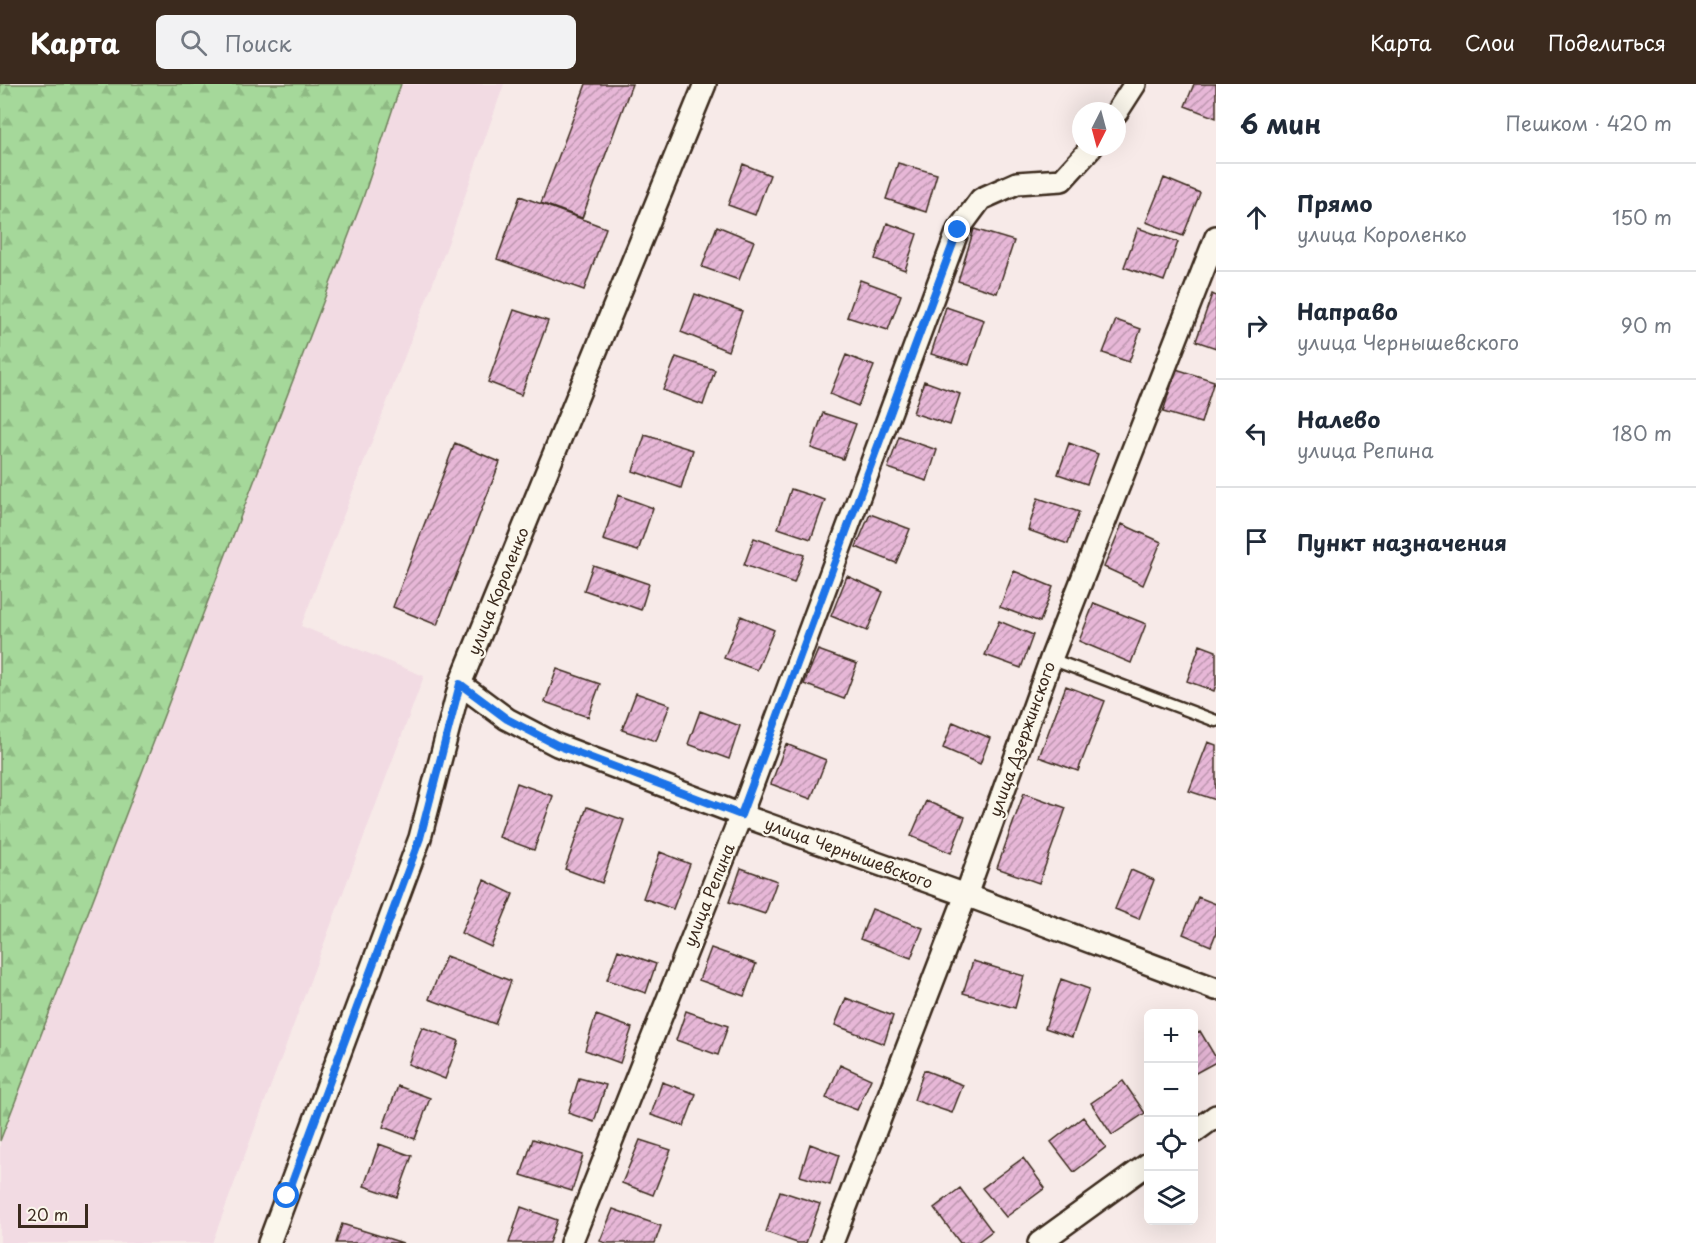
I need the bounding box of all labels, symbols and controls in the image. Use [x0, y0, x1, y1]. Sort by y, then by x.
search box [156, 15, 576, 69]
text: Карта [30, 21, 120, 64]
icon: search [177, 26, 210, 59]
text: Поиск [225, 26, 292, 59]
text: Карта [1370, 26, 1432, 58]
text: Слои [1465, 26, 1515, 58]
text: Поделиться [1548, 26, 1666, 58]
north arrow [1072, 102, 1126, 156]
text: 6 мин [1240, 104, 1321, 143]
text: Пешком · 420 m [1506, 108, 1672, 138]
text: Прямо [1297, 186, 1372, 219]
icon: ahead [1240, 201, 1273, 234]
text: 150 m [1612, 202, 1672, 232]
route end [944, 216, 970, 242]
text: улица Короленко [1297, 219, 1467, 249]
text: Направо [1297, 294, 1398, 327]
icon: right [1240, 309, 1273, 342]
text: 90 m [1621, 310, 1672, 340]
text: улица Чернышевского [1297, 327, 1519, 357]
text: Налево [1297, 402, 1380, 435]
icon: left [1240, 417, 1273, 450]
text: 180 m [1612, 418, 1672, 448]
text: улица Репина [1297, 435, 1434, 465]
street label: улица Короленко [461, 523, 534, 658]
icon: arrive [1240, 525, 1273, 558]
text: Пункт назначения [1297, 525, 1507, 558]
street label: улица Дзержинского [982, 658, 1060, 820]
street label: улица Чернышевского [762, 810, 937, 894]
street label: улица Репина [676, 839, 740, 950]
map controls [1144, 1009, 1198, 1225]
button: + [1144, 1009, 1198, 1063]
button: − [1144, 1063, 1198, 1117]
button: locate [1144, 1117, 1198, 1171]
button: layers [1144, 1171, 1198, 1225]
route start [273, 1182, 299, 1208]
scale bar [18, 1201, 88, 1228]
text: 20 m [27, 1202, 68, 1226]

